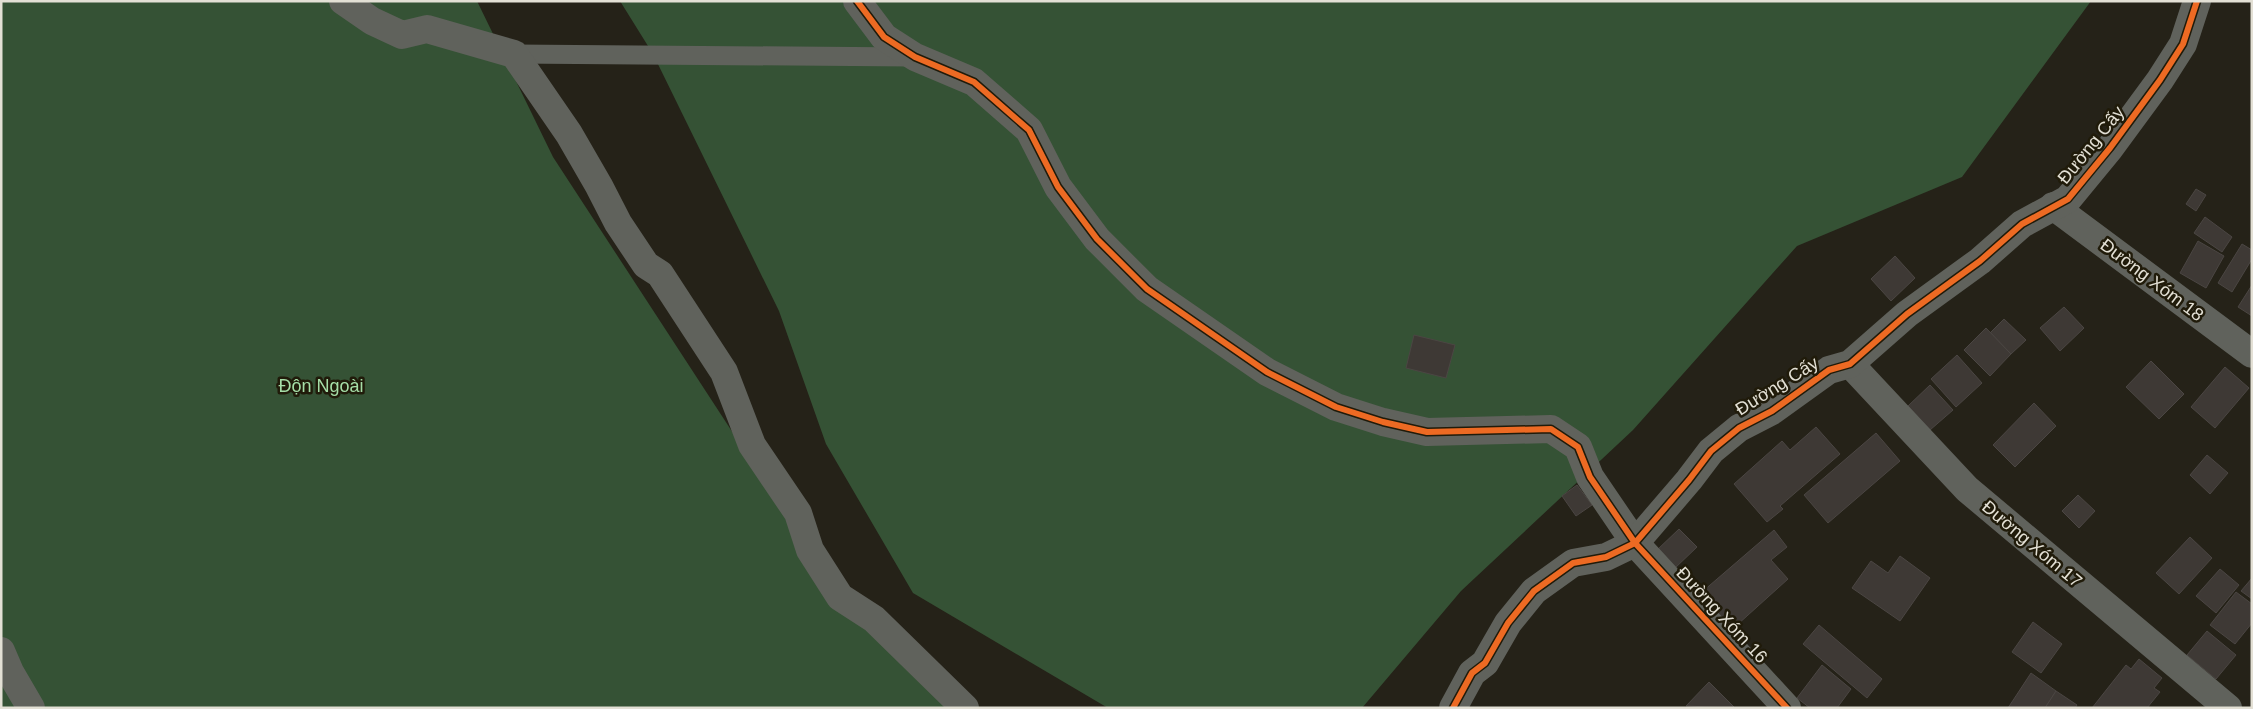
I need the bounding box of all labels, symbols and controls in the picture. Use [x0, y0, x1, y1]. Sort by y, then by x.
street label: Đường Cấy [2054, 102, 2128, 188]
street label: Đường Xóm 18 [2096, 235, 2208, 325]
street label: Đường Cấy [1732, 353, 1822, 419]
park label: Độn Ngoài [278, 376, 364, 396]
street label: Đường Xóm 17 [1978, 497, 2086, 591]
street label: Đường Xóm 16 [1672, 563, 1772, 667]

